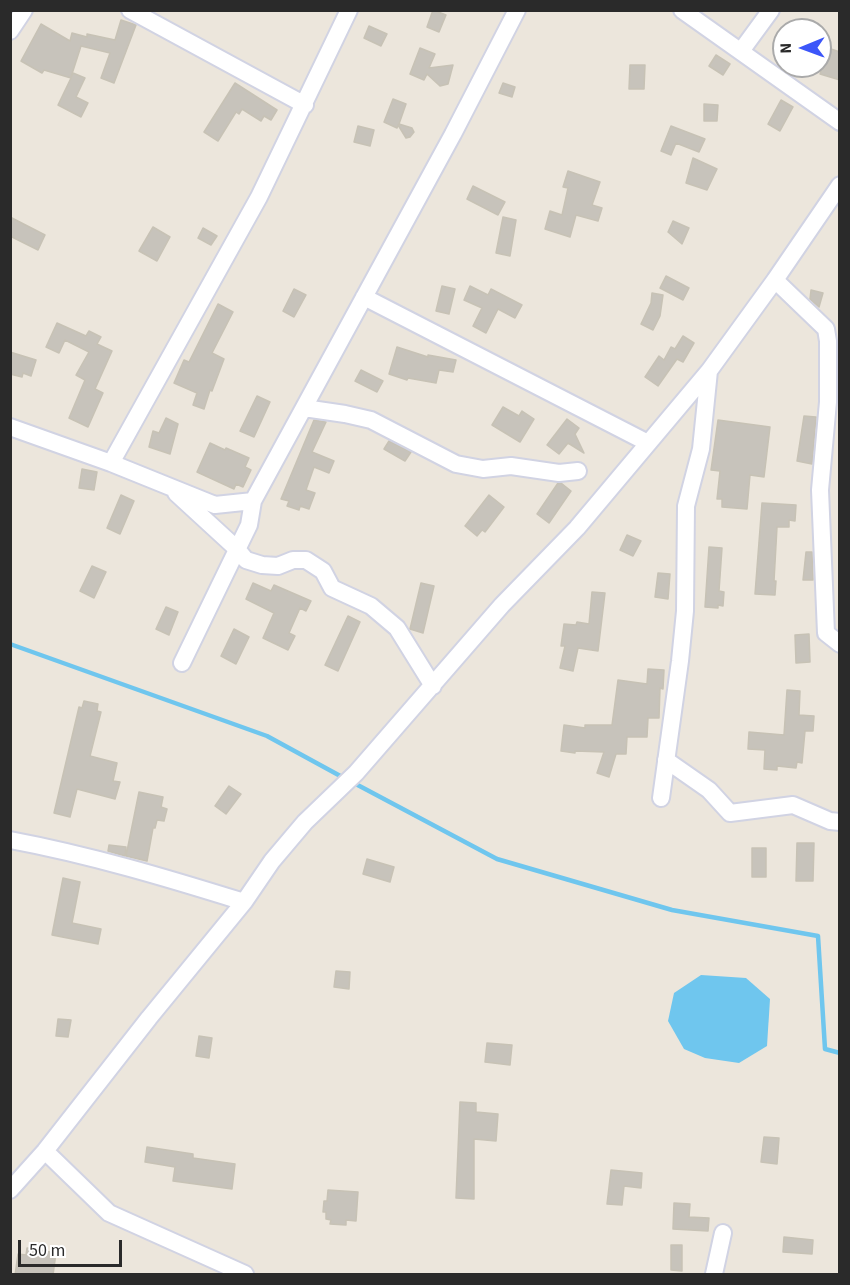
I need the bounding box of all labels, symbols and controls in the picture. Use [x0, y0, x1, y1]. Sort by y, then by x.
north arrow [772, 18, 832, 78]
text: N [775, 43, 797, 54]
scale bar [21, 1228, 124, 1266]
text: 50 m [29, 1238, 65, 1263]

